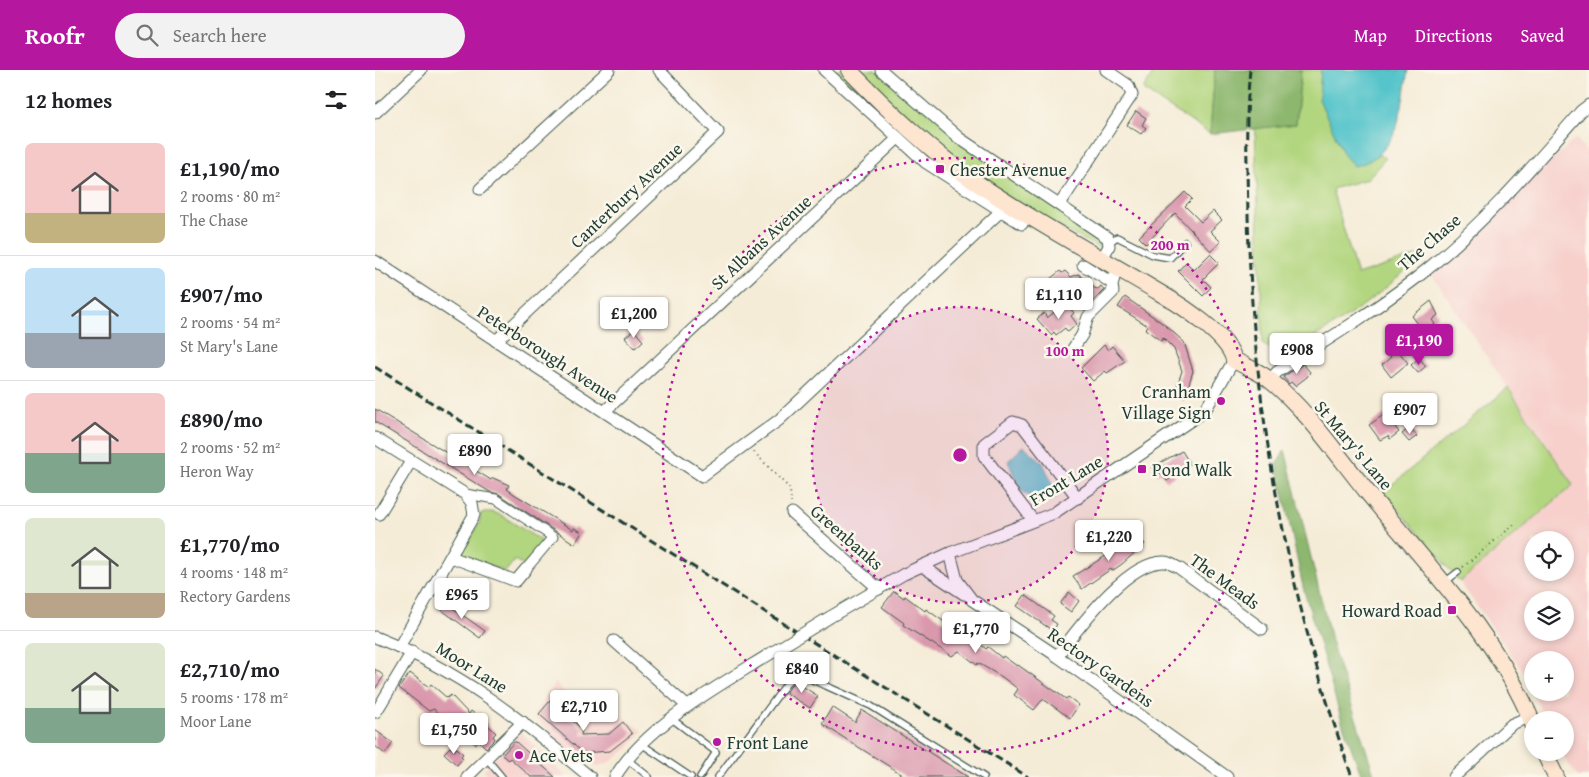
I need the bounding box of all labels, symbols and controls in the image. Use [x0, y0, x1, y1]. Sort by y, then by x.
search box [115, 13, 465, 58]
text: Roofr [25, 18, 85, 53]
icon: search [133, 21, 161, 49]
text: Search here [173, 21, 267, 49]
text: Map [1354, 22, 1387, 49]
text: Directions [1415, 22, 1492, 49]
text: Saved [1520, 22, 1564, 49]
text: 12 homes [25, 85, 112, 116]
icon: filters [322, 86, 350, 114]
street label: Canterbury Avenue [564, 136, 688, 254]
text: £1,190/mo [180, 153, 280, 184]
place label: Chester Avenue [950, 156, 1067, 183]
icon: home [65, 163, 125, 223]
marker: Chester Avenue [934, 163, 946, 175]
text: 2 rooms · 80 m² [180, 184, 280, 208]
street label: St Albans Avenue [704, 188, 818, 296]
street label: The Chase [1391, 207, 1467, 277]
text: The Chase [180, 208, 248, 232]
text: 200 m [1150, 234, 1190, 255]
pin: £1,110 [1018, 278, 1100, 320]
text: £907/mo [180, 279, 263, 310]
text: £1,110 [1036, 282, 1082, 306]
icon: home [65, 288, 125, 348]
pin: £1,200 [593, 296, 675, 339]
street label: Peterborough Avenue [472, 298, 624, 410]
text: £1,200 [611, 301, 657, 325]
text: 2 rooms · 54 m² [180, 310, 280, 334]
pin: £1,190 [1378, 324, 1460, 366]
text: £1,190 [1396, 328, 1442, 352]
pin: £908 [1267, 332, 1327, 375]
text: St Mary's Lane [180, 334, 278, 358]
text: £908 [1280, 337, 1314, 361]
text: 100 m [1045, 340, 1085, 361]
place label: Cranham Village Sign [1121, 378, 1211, 426]
pin: £907 [1380, 392, 1440, 435]
street label: St Mary's Lane [1308, 394, 1400, 496]
marker: Cranham Village Sign [1215, 395, 1227, 407]
text: £907 [1393, 397, 1427, 421]
text: £890/mo [180, 404, 263, 435]
icon: home [65, 413, 125, 473]
pin: £890 [445, 434, 505, 476]
text: 2 rooms · 52 m² [180, 435, 280, 459]
text: £890 [458, 438, 492, 462]
centre of rings [951, 446, 969, 464]
street label: Front Lane [1024, 447, 1108, 513]
place label: Pond Walk [1152, 456, 1233, 483]
text: Heron Way [180, 459, 254, 483]
marker: Pond Walk [1136, 463, 1148, 475]
street label: Greenbanks [805, 498, 889, 576]
pin: £1,220 [1068, 520, 1150, 562]
text: £1,220 [1086, 524, 1132, 548]
text: £1,770/mo [180, 529, 280, 560]
map controls [1524, 531, 1574, 761]
button: locate [1524, 531, 1574, 581]
icon: home [65, 538, 125, 598]
street label: The Meads [1184, 546, 1266, 616]
text: 4 rooms · 148 m² [180, 560, 288, 584]
pin: £965 [432, 578, 492, 620]
text: £965 [445, 582, 479, 606]
text: Rectory Gardens [180, 584, 291, 608]
button: layers [1524, 591, 1574, 641]
place label: Howard Road [1342, 597, 1442, 624]
marker: Howard Road [1446, 604, 1458, 616]
pin: £1,770 [935, 612, 1017, 654]
text: £1,770 [953, 616, 999, 640]
street label: Rectory Gardens [1042, 620, 1160, 714]
street label: Moor Lane [431, 634, 513, 700]
button: + [1524, 651, 1574, 701]
pin: £840 [772, 652, 832, 694]
text: £2,710/mo [180, 654, 280, 685]
text: £840 [785, 656, 819, 680]
icon: home [65, 663, 125, 723]
text: 5 rooms · 178 m² [180, 685, 288, 709]
pin: £2,710 [543, 690, 625, 732]
text: £2,710 [561, 694, 607, 718]
text: Moor Lane [180, 709, 251, 733]
button: − [1524, 711, 1574, 761]
pin: £1,750 [413, 712, 495, 755]
text: £1,750 [431, 717, 477, 741]
place label: Front Lane [727, 729, 808, 756]
marker: Front Lane [711, 736, 723, 748]
place label: Ace Vets [529, 742, 593, 769]
marker: Ace Vets [513, 749, 525, 761]

